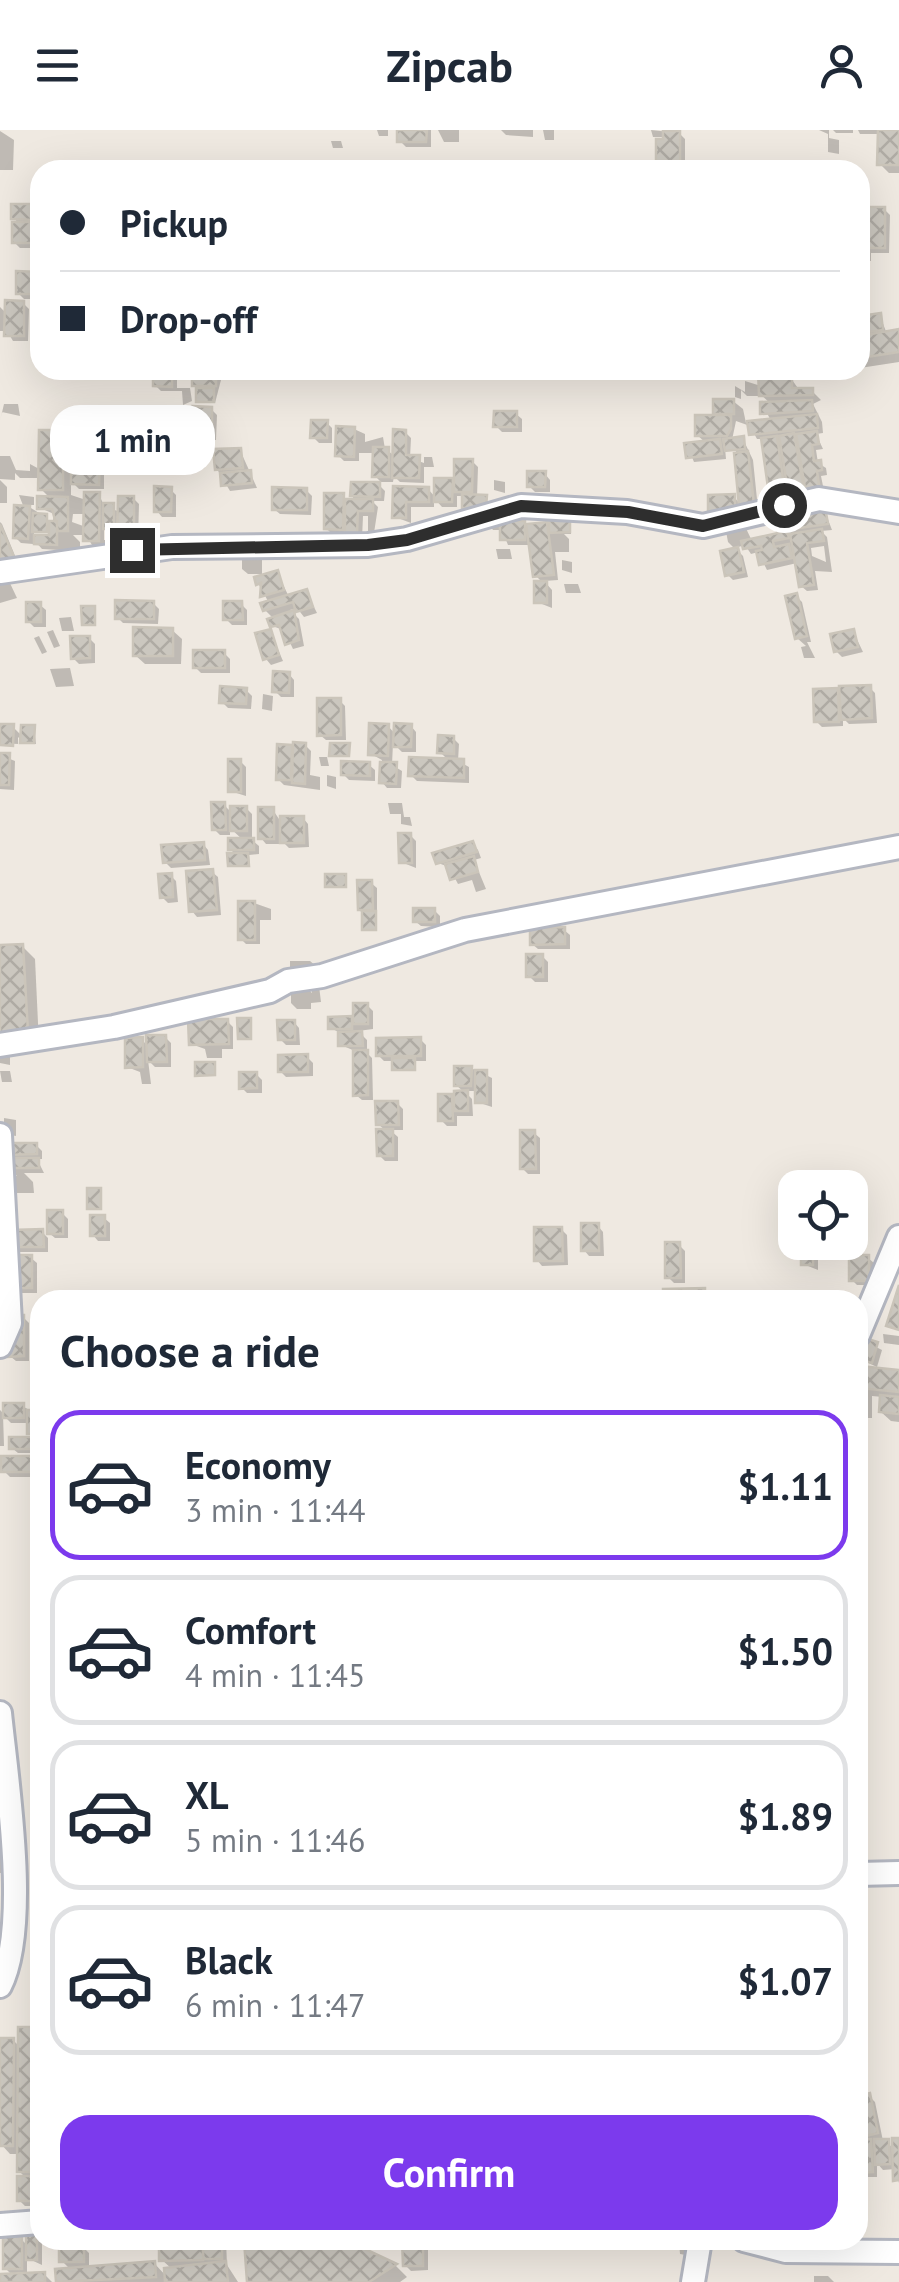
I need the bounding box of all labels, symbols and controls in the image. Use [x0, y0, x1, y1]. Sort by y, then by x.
text: Zipcab [386, 36, 513, 94]
icon: menu [30, 38, 85, 93]
icon: person [814, 38, 869, 93]
text: Pickup [120, 198, 228, 247]
text: Drop-off [120, 294, 257, 343]
callout: 1 min [49, 405, 214, 475]
text: 1 min [93, 419, 172, 461]
route start [762, 483, 807, 528]
route end [110, 528, 155, 573]
map controls [778, 1170, 868, 1260]
button: locate [778, 1170, 868, 1260]
text: Choose a ride [60, 1321, 320, 1379]
icon: car [65, 1440, 155, 1530]
text: Economy [185, 1440, 331, 1489]
text: $1.11 [737, 1461, 833, 1510]
text: 3 min · 11:44 [185, 1489, 365, 1531]
icon: car [65, 1605, 155, 1695]
text: Comfort [185, 1605, 316, 1654]
text: $1.50 [737, 1626, 833, 1675]
text: 4 min · 11:45 [185, 1654, 365, 1696]
icon: car [65, 1770, 155, 1860]
text: XL [185, 1770, 229, 1819]
text: $1.89 [737, 1791, 833, 1840]
text: 5 min · 11:46 [185, 1819, 365, 1861]
icon: car [65, 1935, 155, 2025]
text: Black [185, 1935, 273, 1984]
text: $1.07 [737, 1956, 833, 2005]
text: 6 min · 11:47 [185, 1984, 365, 2026]
button: Confirm [60, 2115, 838, 2230]

